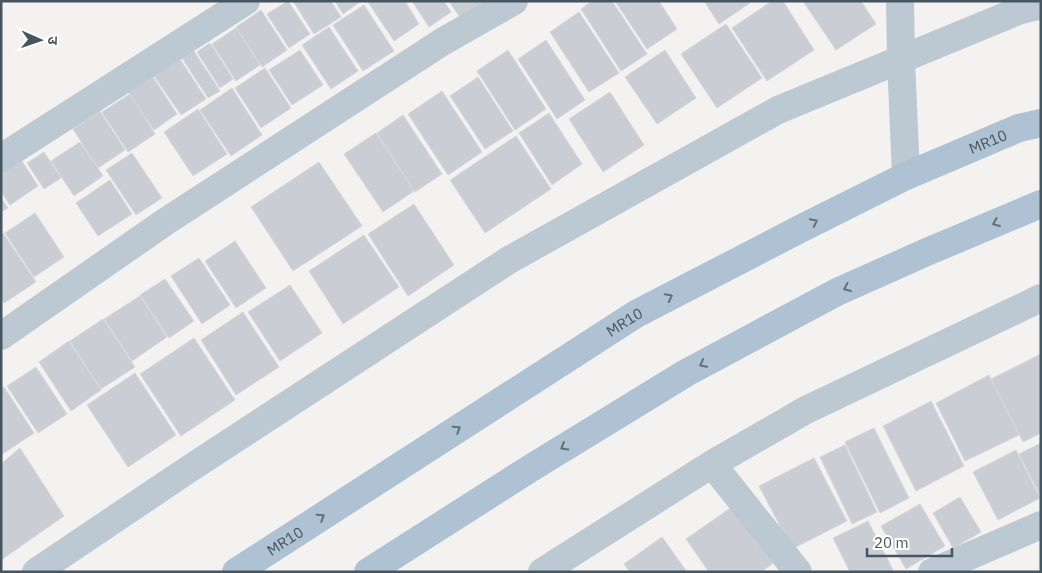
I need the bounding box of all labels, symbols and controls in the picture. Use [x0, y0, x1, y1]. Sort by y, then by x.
north arrow [15, 15, 65, 65]
text: उ [44, 36, 62, 46]
street label: MR10 [966, 125, 1010, 158]
one-way arrow [992, 216, 1001, 227]
one-way arrow [809, 218, 818, 228]
one-way arrow [843, 281, 852, 292]
one-way arrow [664, 293, 673, 303]
street label: MR10 [602, 303, 646, 340]
one-way arrow [700, 357, 709, 367]
one-way arrow [452, 426, 461, 435]
one-way arrow [561, 441, 570, 451]
one-way arrow [315, 514, 324, 523]
street label: MR10 [263, 522, 307, 559]
scale bar [867, 526, 952, 558]
text: 20 m [874, 533, 909, 552]

